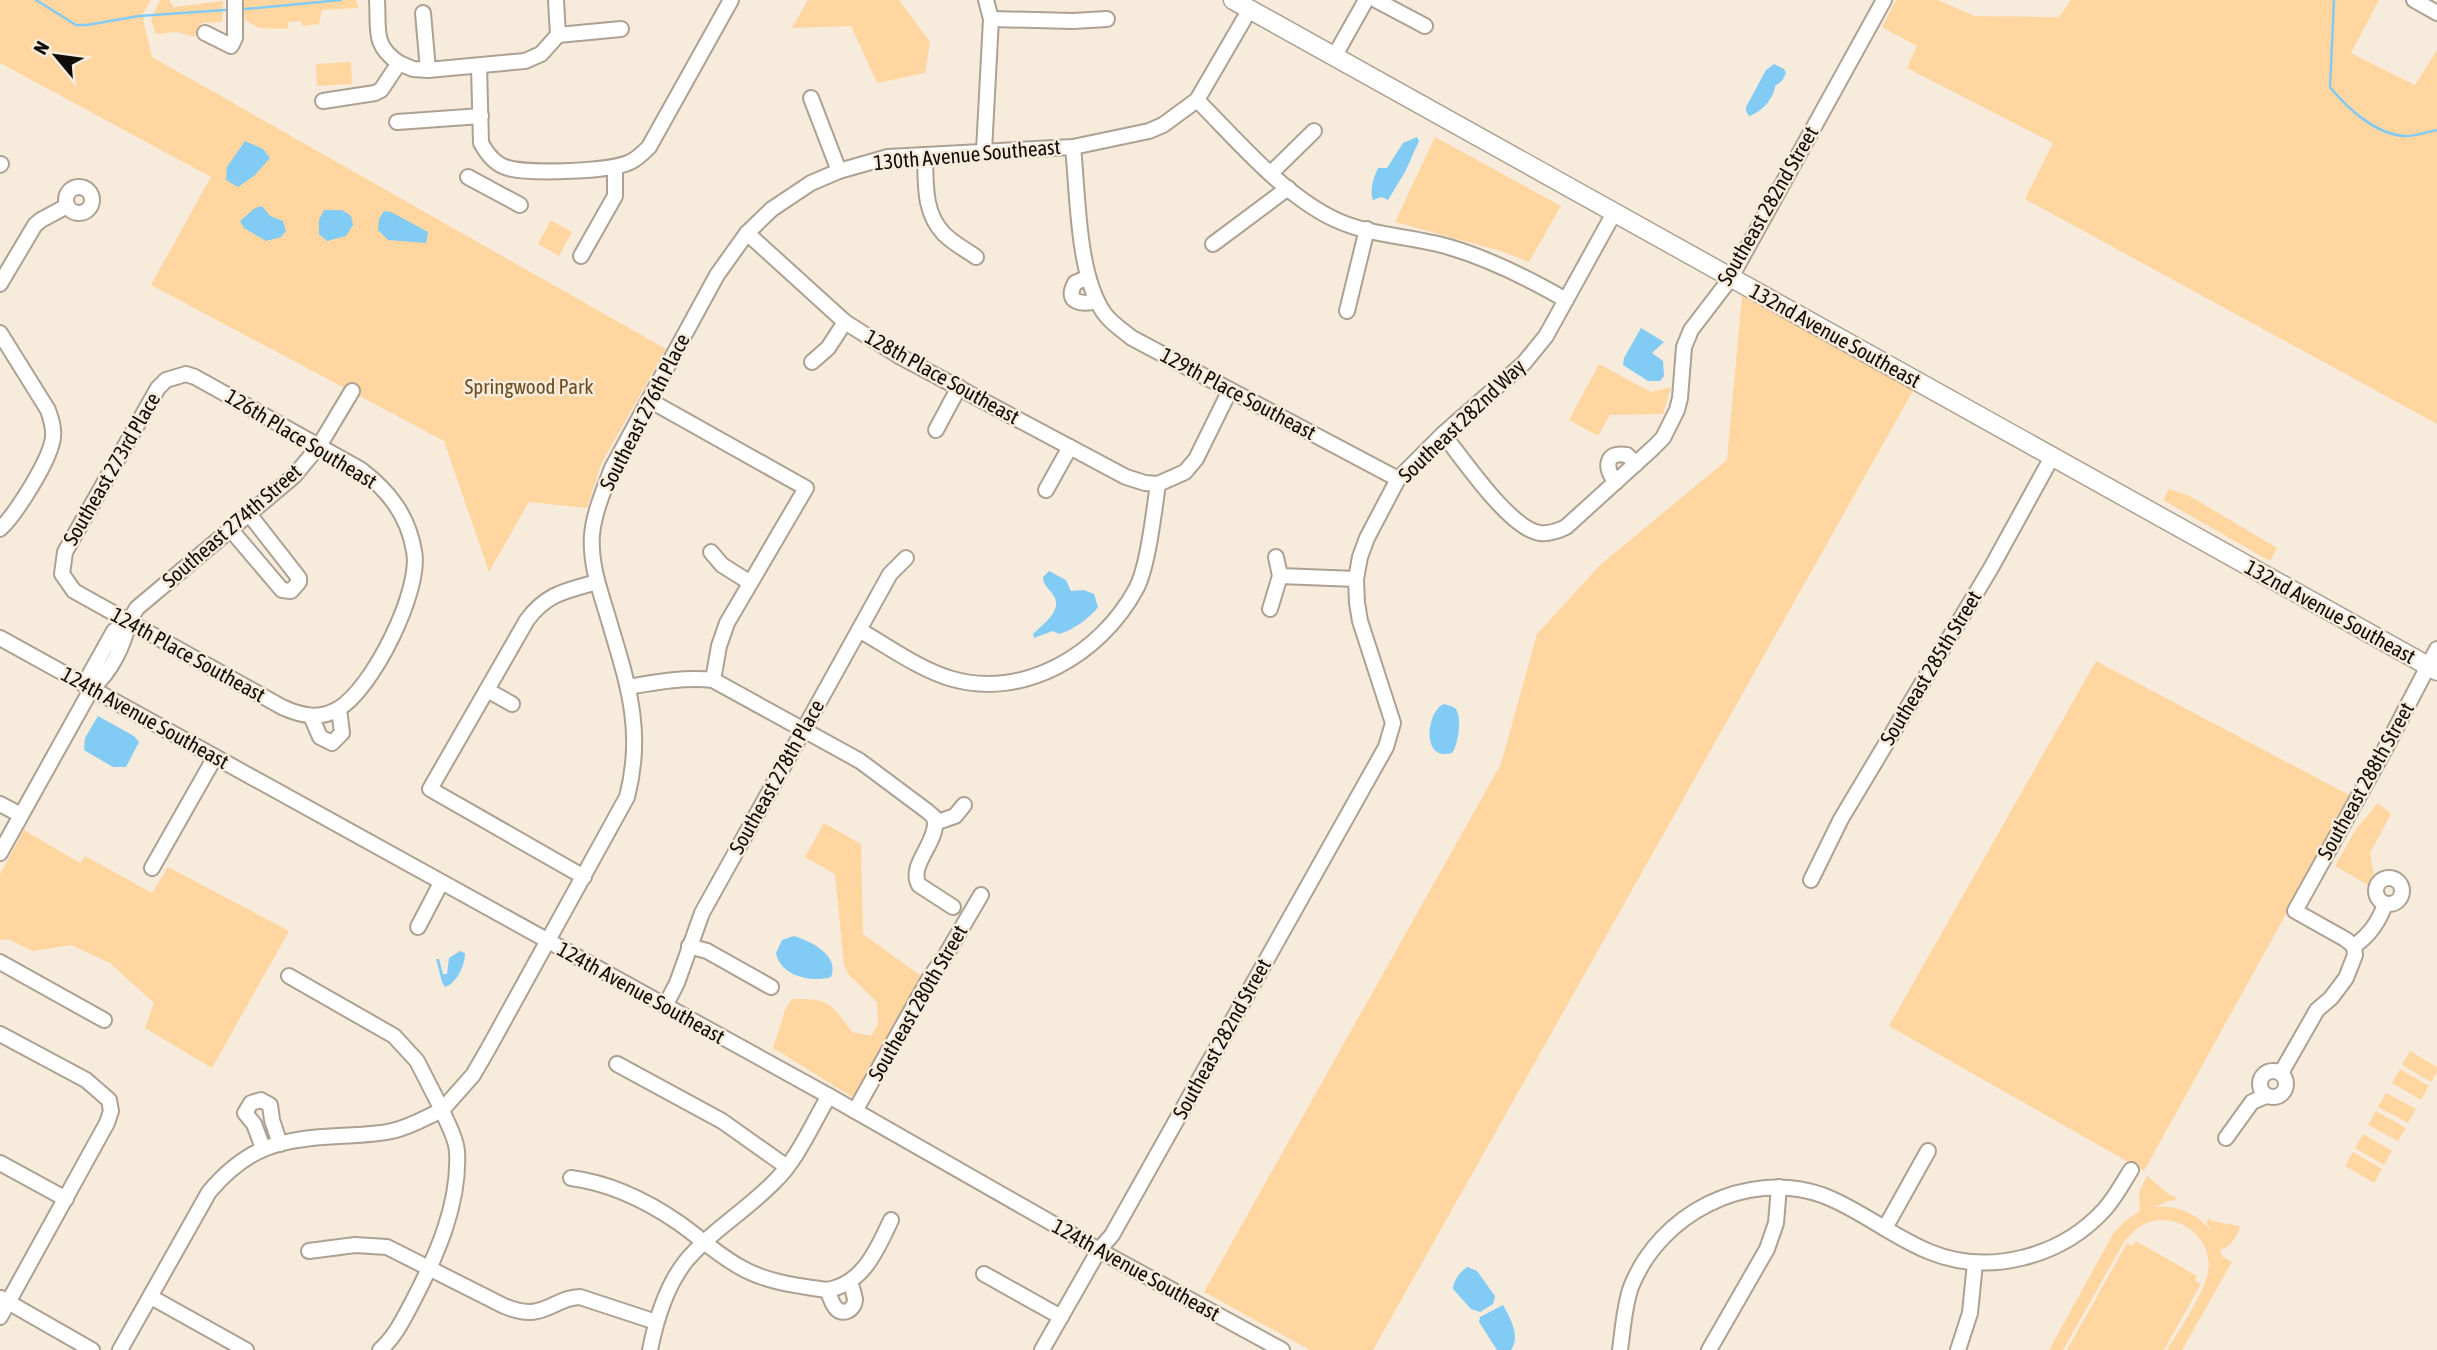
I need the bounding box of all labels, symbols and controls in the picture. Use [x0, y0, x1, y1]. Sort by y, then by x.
north arrow [21, 21, 91, 91]
text: N [29, 38, 53, 58]
street label: Southeast 282nd Street [1712, 122, 1822, 289]
street label: 130th Avenue Southeast [872, 134, 1061, 174]
street label: 132nd Avenue Southeast [1746, 278, 1925, 392]
street label: 128th Place Southeast [861, 324, 1024, 428]
street label: Southeast 276th Place [594, 329, 694, 494]
street label: 129th Place Southeast [1157, 342, 1320, 444]
street label: Southeast 282nd Way [1393, 354, 1530, 487]
park label: Springwood Park [465, 374, 593, 398]
street label: 126th Place Southeast [221, 383, 382, 493]
street label: Southeast 273rd Place [58, 388, 165, 549]
street label: Southeast 274th Street [157, 459, 305, 592]
street label: 132nd Avenue Southeast [2241, 554, 2420, 668]
street label: Southeast 285th Street [1875, 586, 1986, 749]
street label: 124th Place Southeast [107, 602, 270, 706]
street label: 124th Avenue Southeast [58, 661, 233, 773]
street label: Southeast 278th Place [724, 695, 828, 858]
street label: Southeast 288th Street [2312, 698, 2418, 863]
street label: Southeast 280th Street [863, 921, 971, 1084]
street label: 124th Avenue Southeast [554, 936, 729, 1048]
street label: Southeast 282nd Street [1167, 954, 1275, 1123]
street label: 124th Avenue Southeast [1049, 1213, 1224, 1325]

